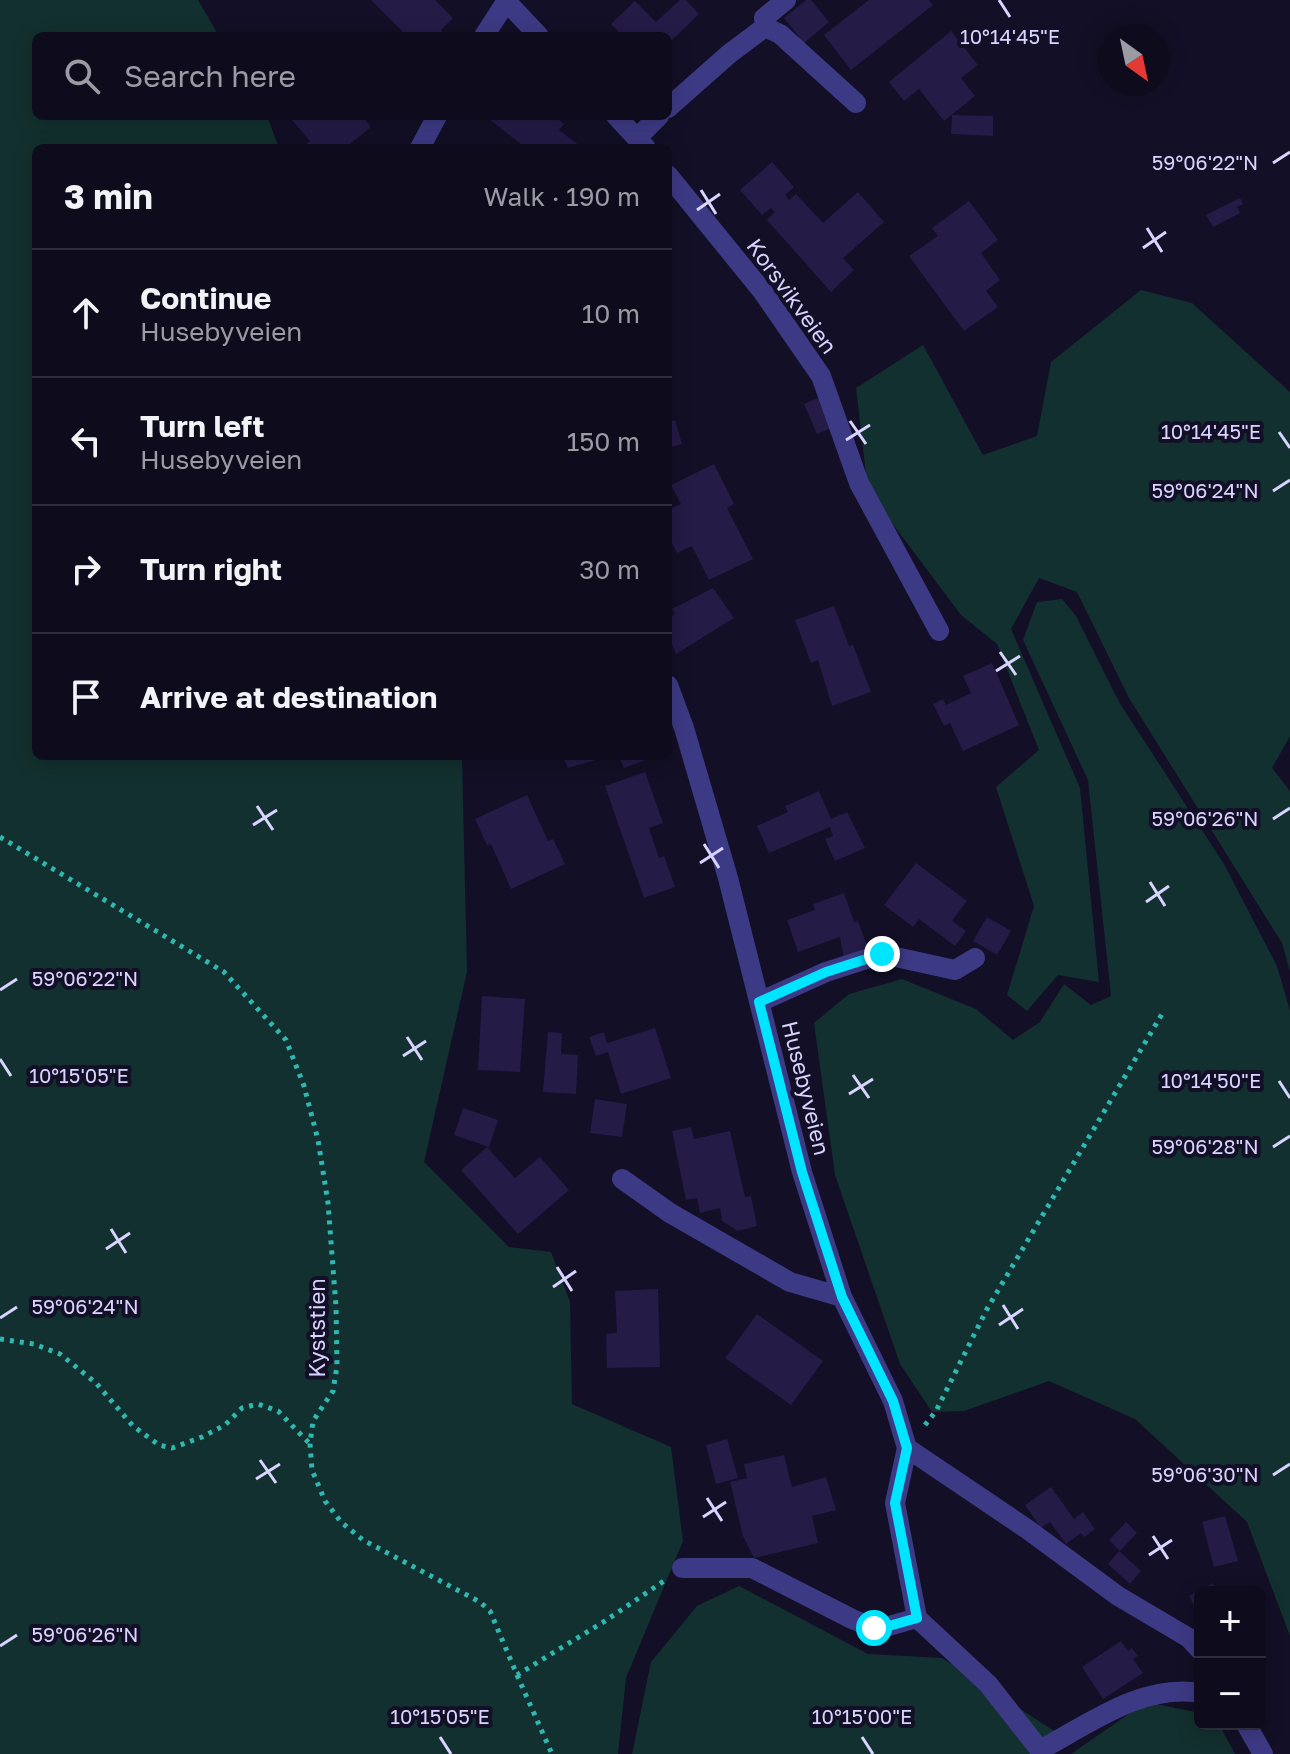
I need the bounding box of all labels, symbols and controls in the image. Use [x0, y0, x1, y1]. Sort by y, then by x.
text: 10°14'45"E [960, 24, 1060, 48]
north arrow [1098, 24, 1170, 96]
search box [32, 32, 672, 120]
icon: search [60, 54, 104, 98]
text: Search here [124, 58, 296, 94]
text: 59°06'22"N [1152, 150, 1258, 174]
text: 3 min [64, 176, 153, 216]
text: Walk · 190 m [484, 181, 640, 212]
street label: Korsvikveien [742, 233, 843, 359]
text: Continue [140, 280, 271, 316]
icon: ahead [64, 291, 108, 335]
text: 10 m [582, 298, 640, 329]
text: Husebyveien [140, 316, 302, 347]
text: Turn left [140, 408, 265, 444]
icon: left [64, 419, 108, 463]
text: 10°14'45"E [1161, 419, 1261, 443]
text: 150 m [567, 426, 640, 457]
text: Husebyveien [140, 444, 302, 475]
text: 59°06'24"N [1151, 478, 1259, 502]
icon: right [64, 547, 108, 591]
text: Turn right [140, 551, 282, 587]
text: 30 m [579, 554, 640, 585]
icon: arrive [64, 675, 108, 719]
text: Arrive at destination [140, 679, 437, 715]
text: 59°06'26"N [1151, 806, 1259, 830]
route end [864, 936, 900, 972]
text: 59°06'22"N [32, 966, 138, 990]
street label: Husebyveien [777, 1018, 836, 1158]
text: 10°15'05"E [29, 1063, 129, 1087]
text: 10°14'50"E [1161, 1068, 1261, 1092]
text: 59°06'28"N [1151, 1134, 1259, 1158]
street label: Kyststien [303, 1278, 330, 1378]
text: 59°06'24"N [31, 1294, 139, 1318]
text: 59°06'30"N [1151, 1462, 1259, 1486]
map controls [1194, 1586, 1266, 1730]
button: + [1194, 1586, 1266, 1658]
route start [856, 1610, 892, 1646]
text: 59°06'26"N [31, 1622, 139, 1646]
button: − [1194, 1658, 1266, 1730]
text: 10°15'05"E [390, 1704, 490, 1728]
text: 10°15'00"E [812, 1704, 912, 1728]

